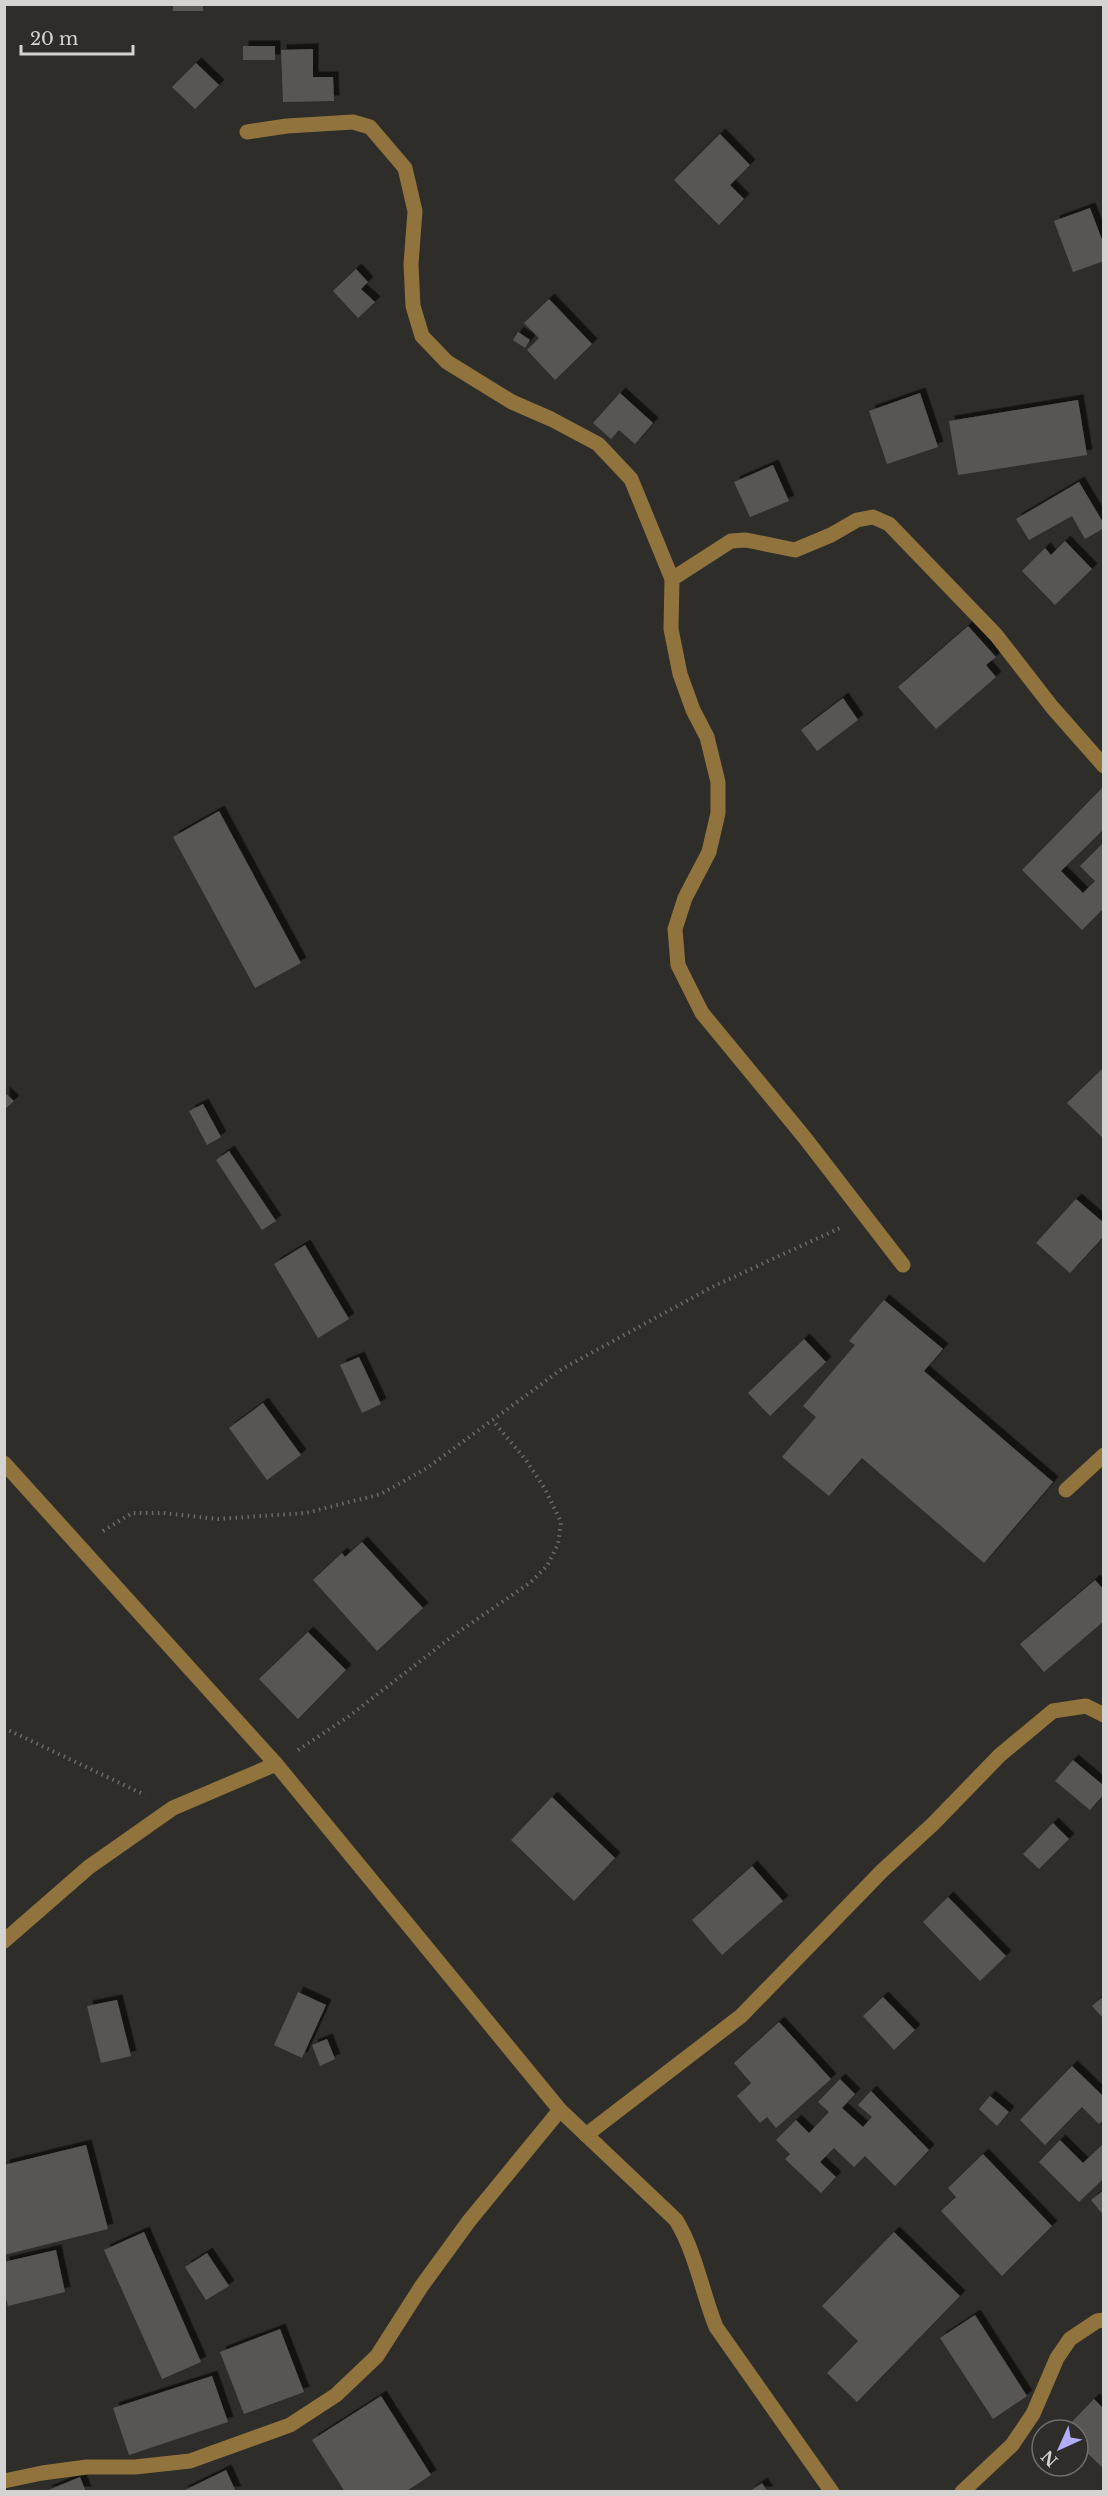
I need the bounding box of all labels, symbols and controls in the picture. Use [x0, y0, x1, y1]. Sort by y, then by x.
scale bar [21, 18, 134, 56]
text: 20 m [30, 28, 78, 50]
north arrow [1030, 2418, 1090, 2478]
text: N [1037, 2446, 1062, 2471]

